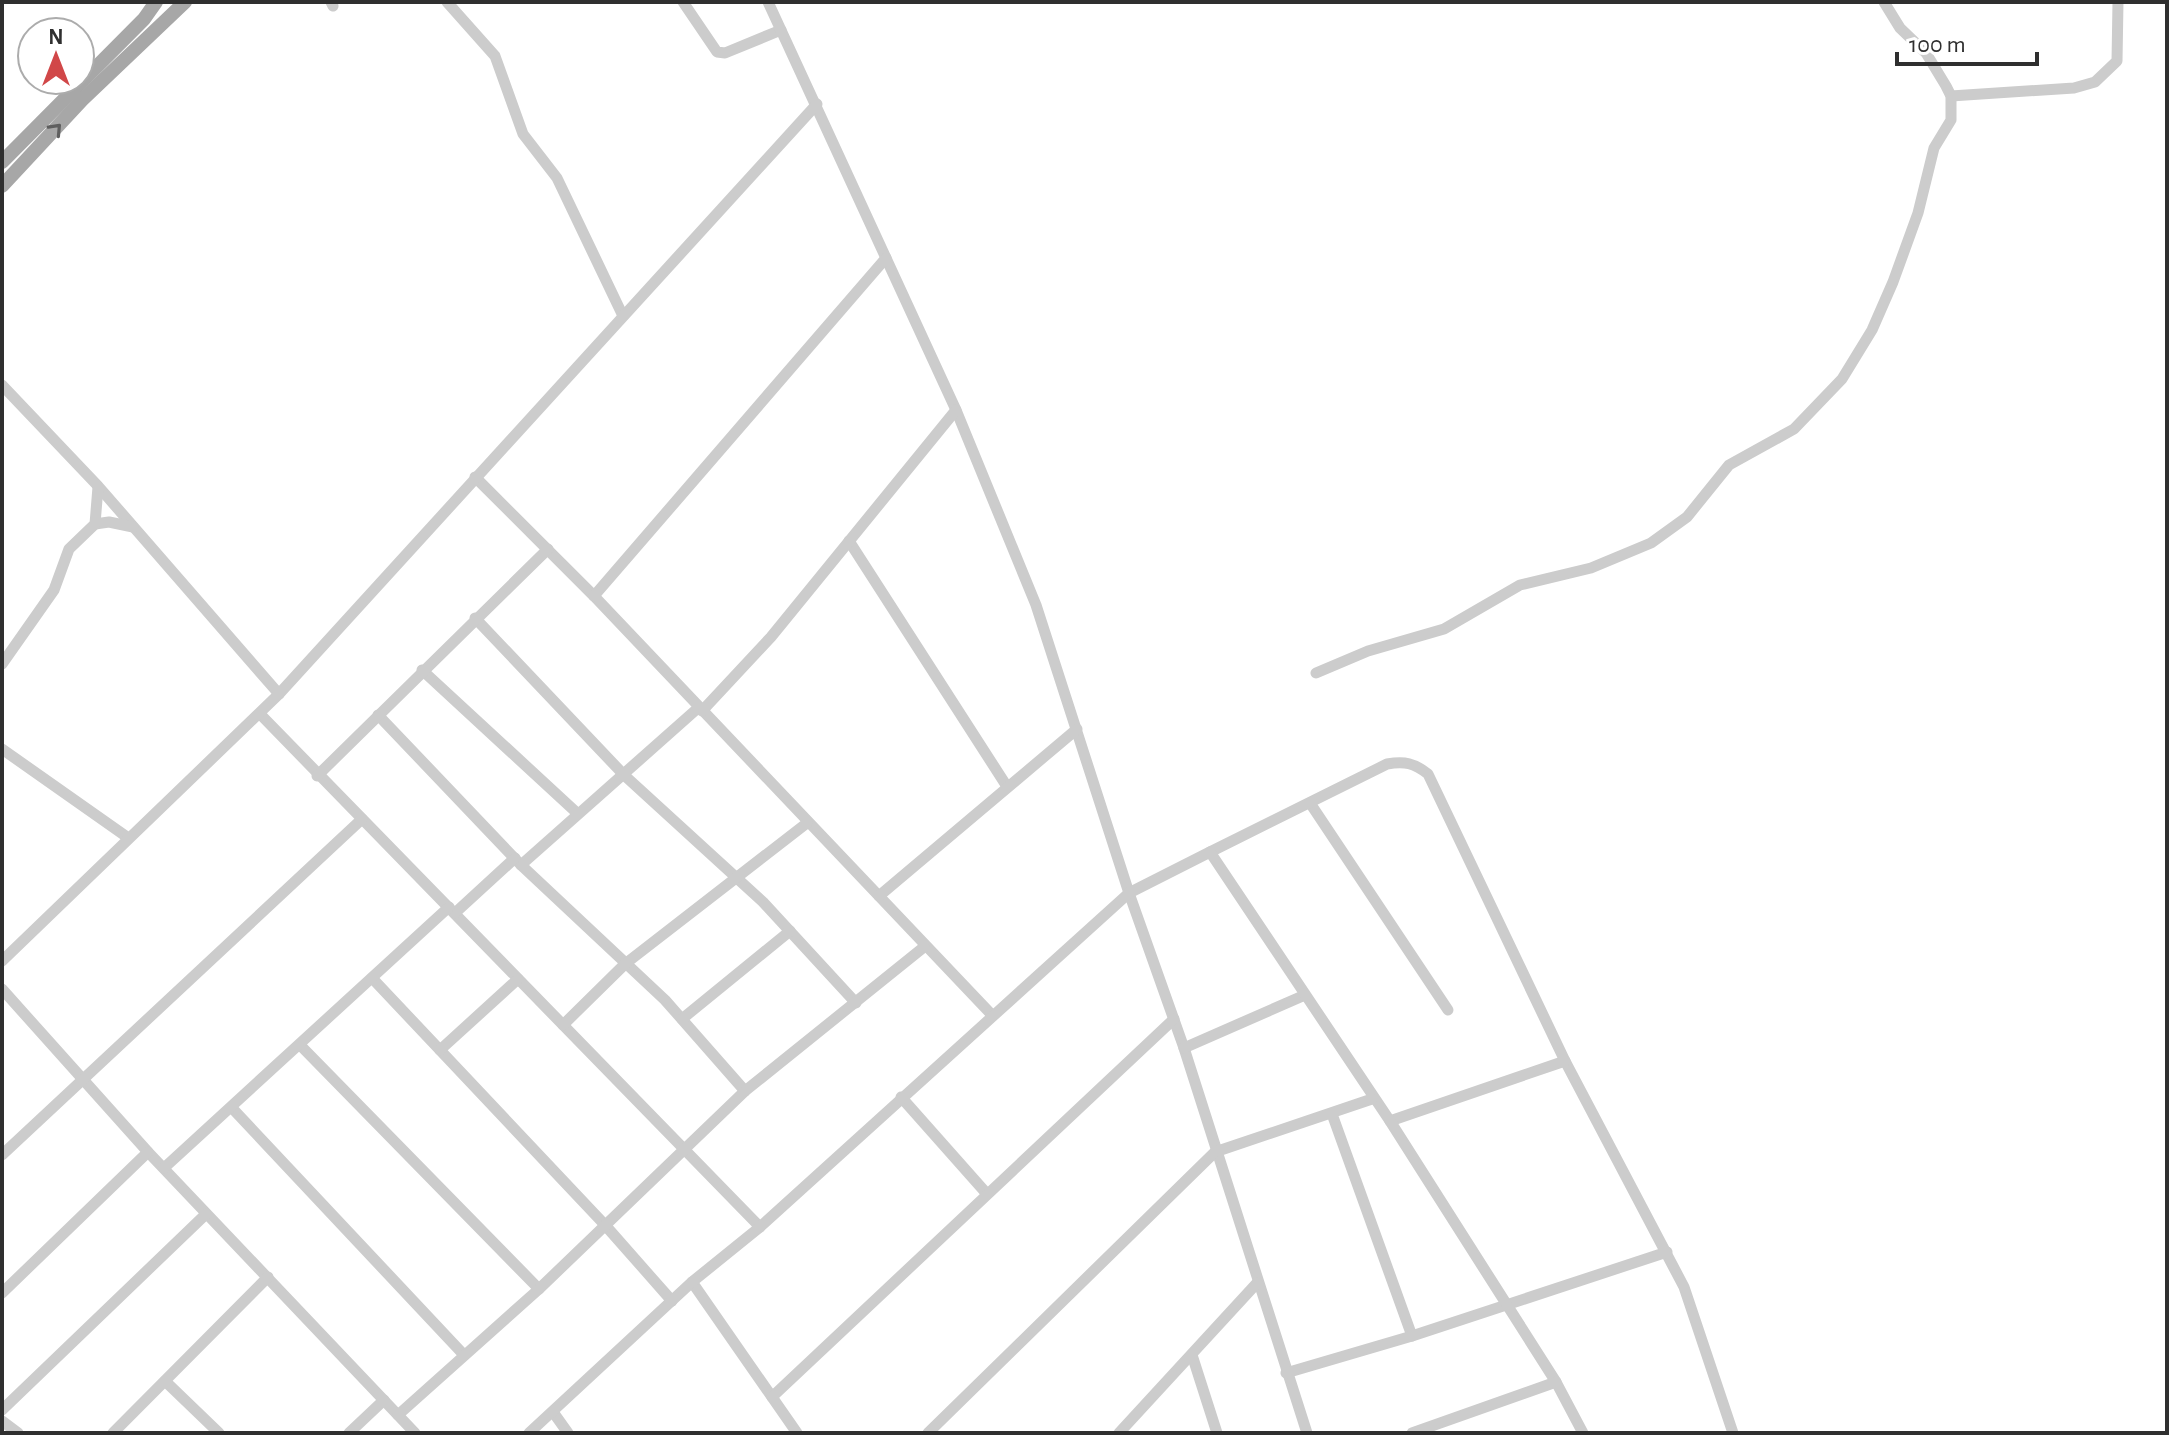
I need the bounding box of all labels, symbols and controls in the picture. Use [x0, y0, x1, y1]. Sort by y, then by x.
north arrow [16, 16, 96, 96]
scale bar [1897, 16, 2037, 66]
text: N [48, 26, 64, 48]
text: 100 m [1909, 33, 1966, 57]
one-way arrow [46, 124, 61, 138]

